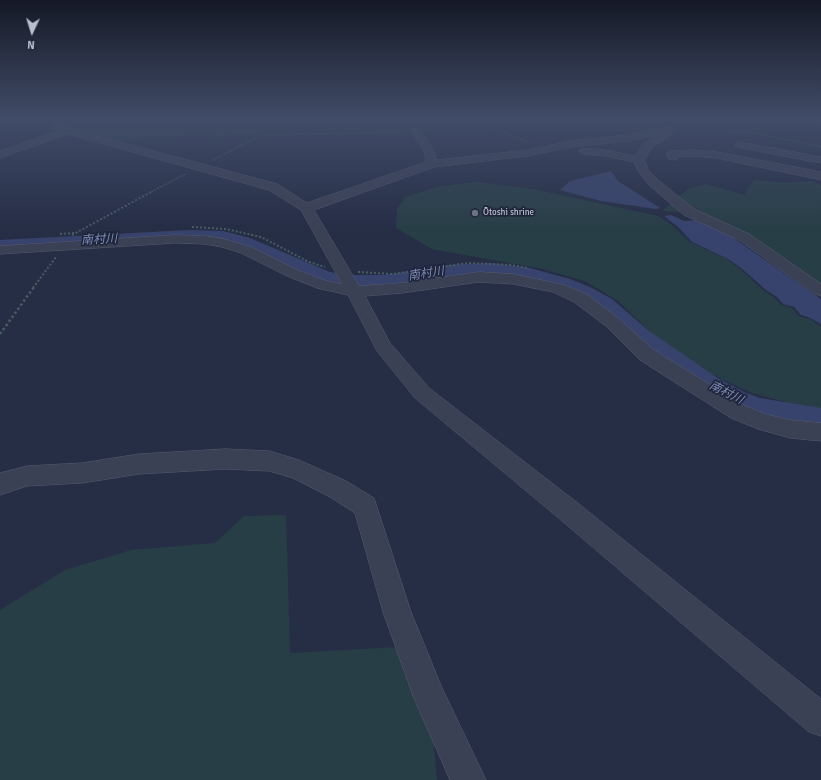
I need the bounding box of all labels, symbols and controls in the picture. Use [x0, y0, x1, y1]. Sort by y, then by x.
north arrow [12, 12, 52, 52]
text: N [27, 38, 35, 51]
marker: Ōtoshi shrine [470, 208, 480, 218]
place label: Ōtoshi shrine [483, 208, 534, 218]
water label: 南村川 [81, 232, 117, 248]
water label: 南村川 [407, 264, 445, 284]
water label: 南村川 [707, 378, 745, 408]

